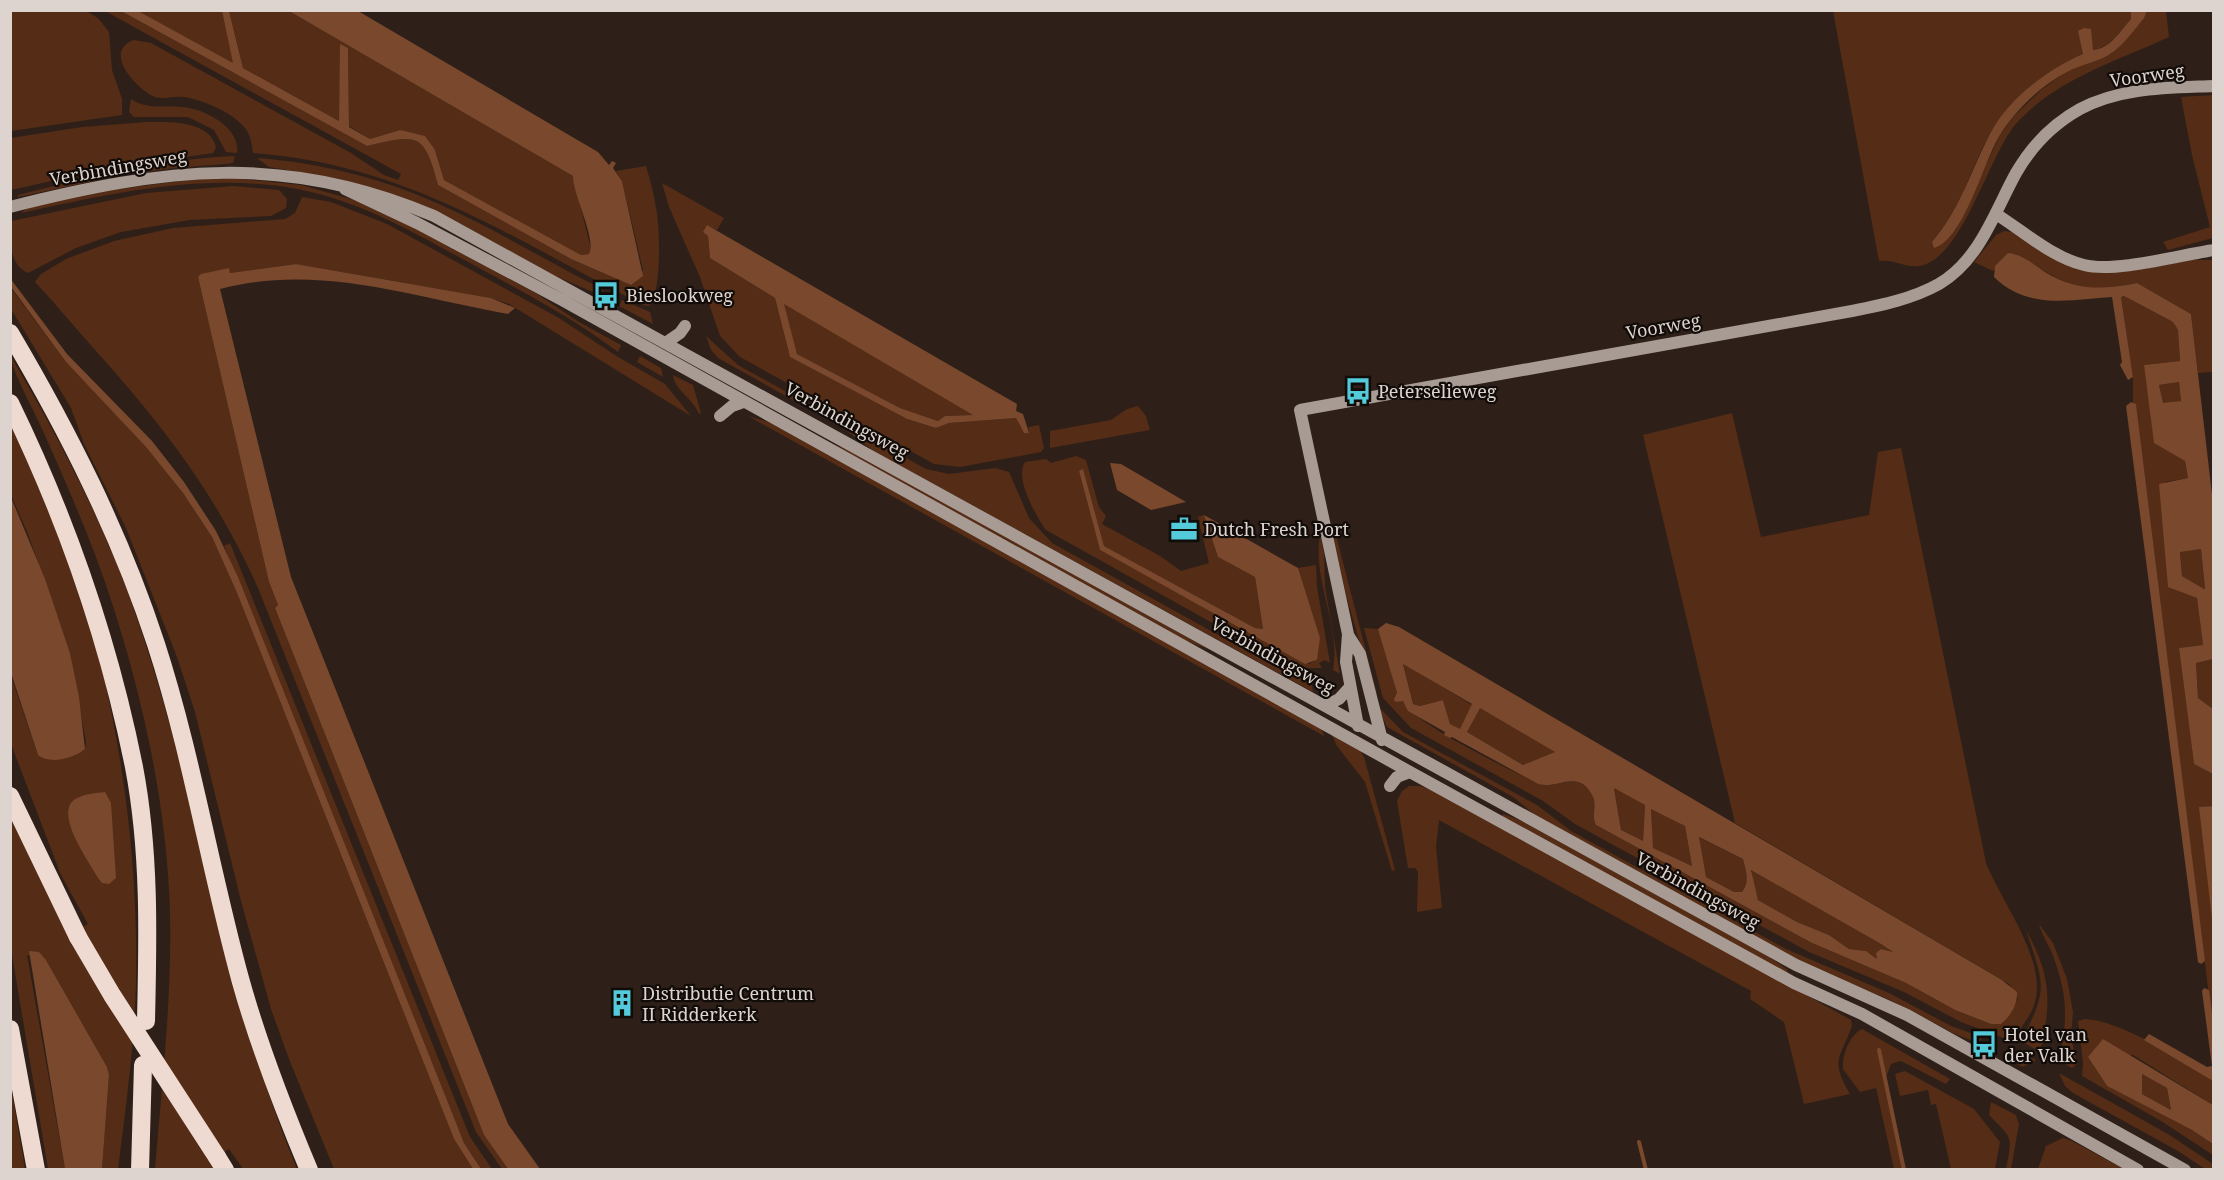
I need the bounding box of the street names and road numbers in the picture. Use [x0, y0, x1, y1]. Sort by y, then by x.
street label: Voorweg [2108, 58, 2186, 92]
street label: Verbindingsweg [48, 143, 189, 191]
street label: Voorweg [1624, 308, 1702, 344]
street label: Verbindingsweg [781, 376, 914, 464]
street label: Verbindingsweg [1207, 611, 1340, 699]
street label: Verbindingsweg [1632, 846, 1765, 934]

